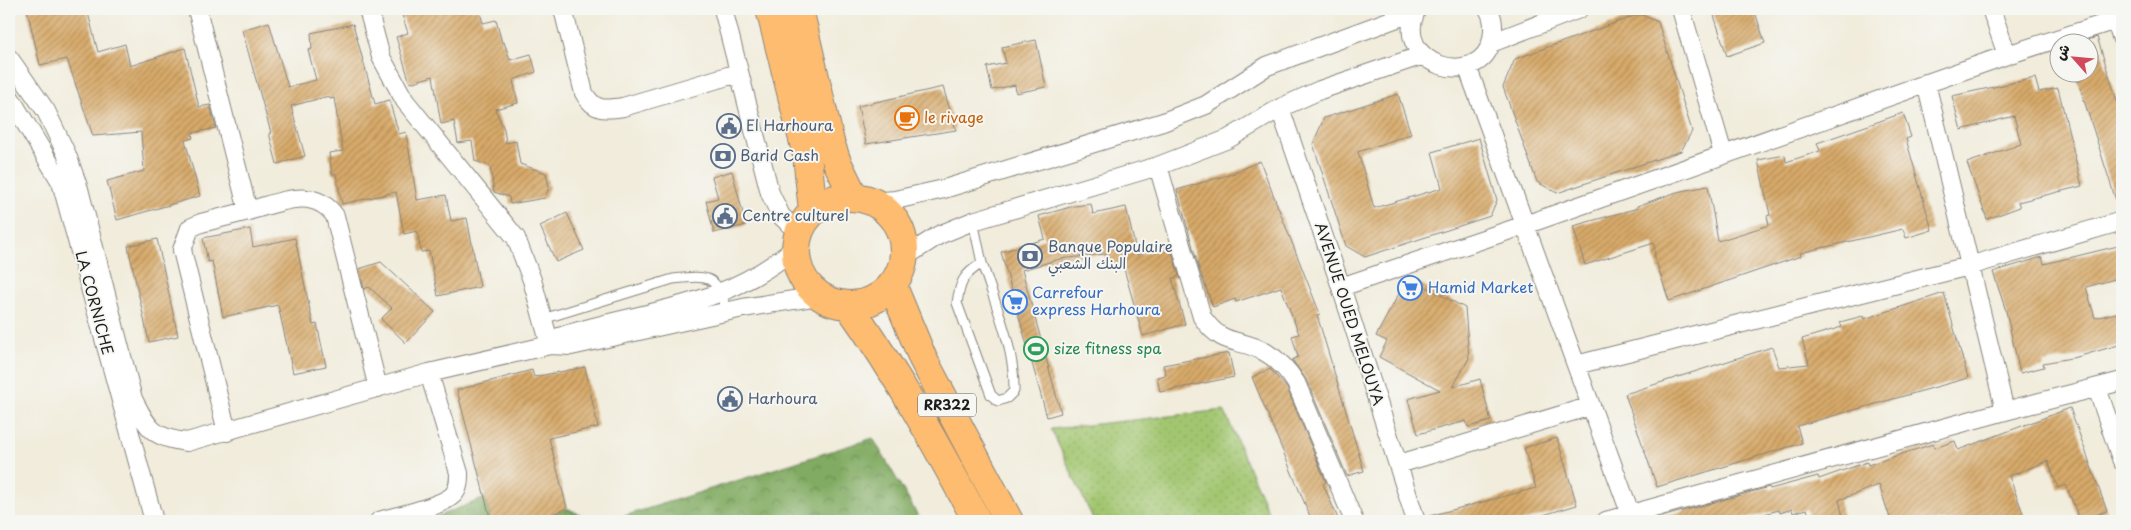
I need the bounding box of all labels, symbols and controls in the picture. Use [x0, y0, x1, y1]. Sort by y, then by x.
north arrow [2048, 32, 2098, 82]
text: ش [2049, 40, 2075, 64]
cafe icon: le rivage [894, 105, 920, 131]
place label: le rivage [924, 105, 984, 128]
public building icon: El Harhoura [716, 113, 742, 139]
place label: El Harhoura [746, 113, 834, 136]
bank icon: Barid Cash [710, 143, 736, 169]
place label: Barid Cash [740, 143, 819, 166]
public building icon: Centre culturel [712, 203, 738, 229]
place label: Centre culturel [742, 203, 849, 226]
street label: AVENUE OUED MELOUYA [1310, 219, 1391, 408]
place label: Banque Populaire البنك الشعبي [1048, 234, 1173, 277]
bank icon: Banque Populaire البنك الشعبي [1017, 243, 1043, 269]
street label: LA CORNICHE [71, 248, 120, 357]
supermarket icon: Hamid Market [1397, 275, 1423, 301]
place label: Hamid Market [1428, 275, 1533, 298]
place label: Carrefour express Harhoura [1032, 280, 1161, 320]
supermarket icon: Carrefour express Harhoura [1002, 289, 1028, 315]
sports icon: size fitness spa [1023, 336, 1049, 362]
place label: size fitness spa [1054, 336, 1162, 359]
public building icon: Harhoura [717, 386, 743, 412]
place label: Harhoura [748, 386, 818, 409]
road number: RR322 [918, 394, 976, 416]

